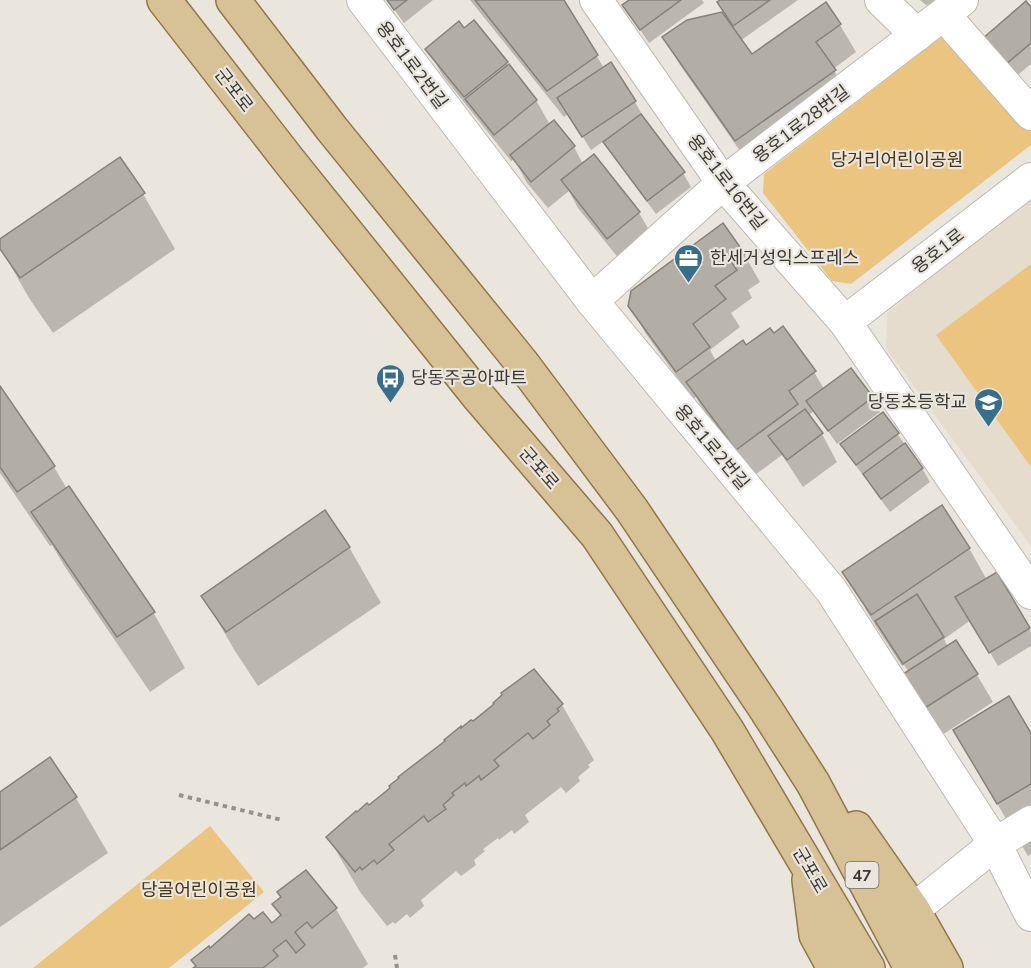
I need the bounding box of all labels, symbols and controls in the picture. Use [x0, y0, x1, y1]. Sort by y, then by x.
street label: 용호1로2번길 [371, 16, 453, 114]
street label: 군포로 [209, 63, 259, 117]
street label: 용호1로28번길 [748, 80, 854, 168]
street label: 용호1로16번길 [682, 129, 772, 235]
park label: 당거리어린이공원 [831, 148, 963, 172]
street label: 용호1로 [907, 223, 969, 279]
office icon: 한세거성익스프레스 [673, 242, 705, 284]
place label: 한세거성익스프레스 [710, 246, 859, 270]
bus stop icon: 당동주공아파트 [374, 362, 406, 404]
place label: 당동주공아파트 [411, 366, 527, 390]
school or university icon: 당동초등학교 [972, 386, 1004, 428]
place label: 당동초등학교 [868, 390, 967, 414]
street label: 용호1로2번길 [669, 399, 755, 495]
street label: 군포로 [514, 441, 564, 495]
street label: 군포로 [787, 842, 833, 898]
road number: 47 [846, 862, 878, 888]
park label: 당골어린이공원 [141, 878, 257, 902]

